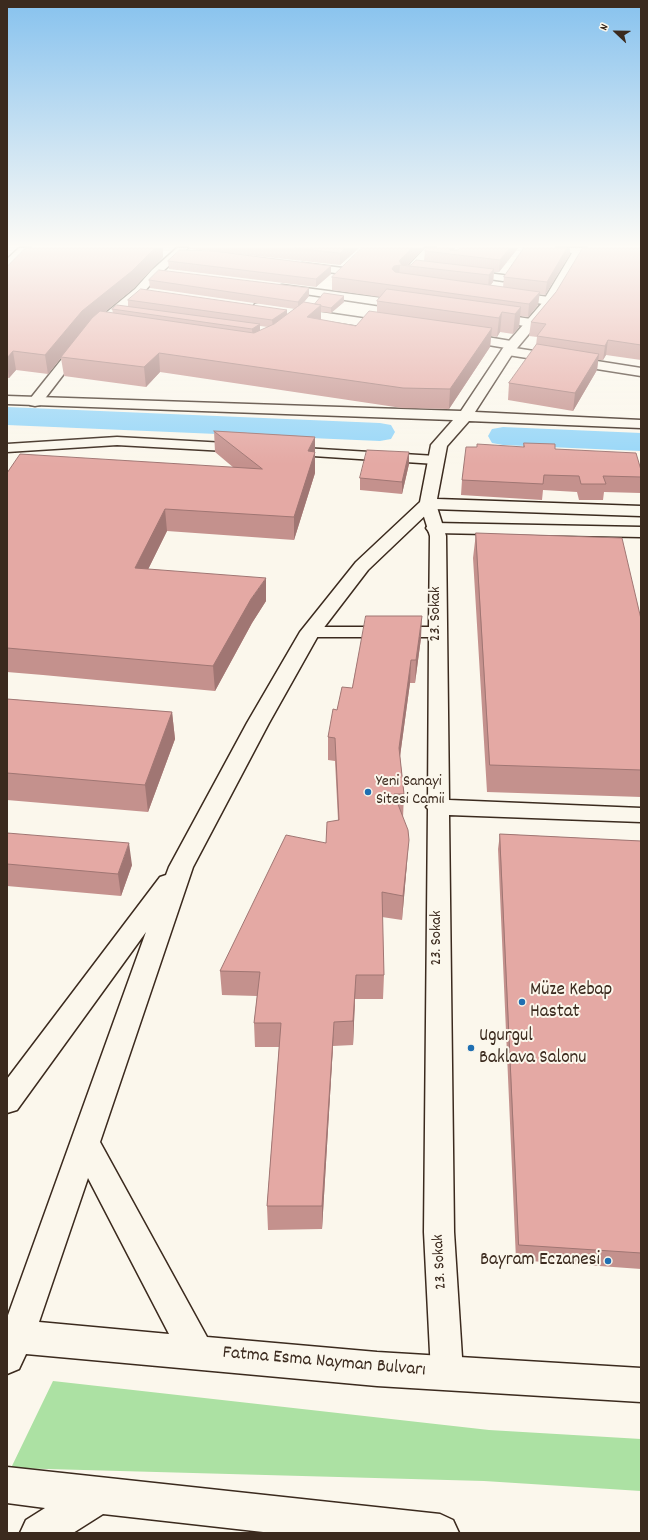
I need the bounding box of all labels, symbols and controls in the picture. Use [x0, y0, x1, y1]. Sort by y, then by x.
north arrow [596, 12, 636, 52]
text: N [596, 22, 613, 33]
street label: 23. Sokak [427, 586, 447, 642]
place label: Yeni Sanayi Sitesi Camii [376, 773, 445, 811]
marker: Yeni Sanayi Sitesi Camii [363, 787, 373, 797]
street label: 23. Sokak [428, 910, 448, 966]
place label: Müze Kebap Hastat [530, 980, 612, 1024]
marker: Müze Kebap Hastat [517, 997, 527, 1007]
place label: Ugurgul Baklava Salonu [479, 1026, 587, 1070]
marker: Ugurgul Baklava Salonu [466, 1043, 476, 1053]
street label: 23. Sokak [430, 1234, 452, 1290]
place label: Bayram Eczanesi [480, 1250, 600, 1272]
marker: Bayram Eczanesi [603, 1256, 613, 1266]
street label: Fatma Esma Nayman Bulvarı [221, 1343, 427, 1383]

